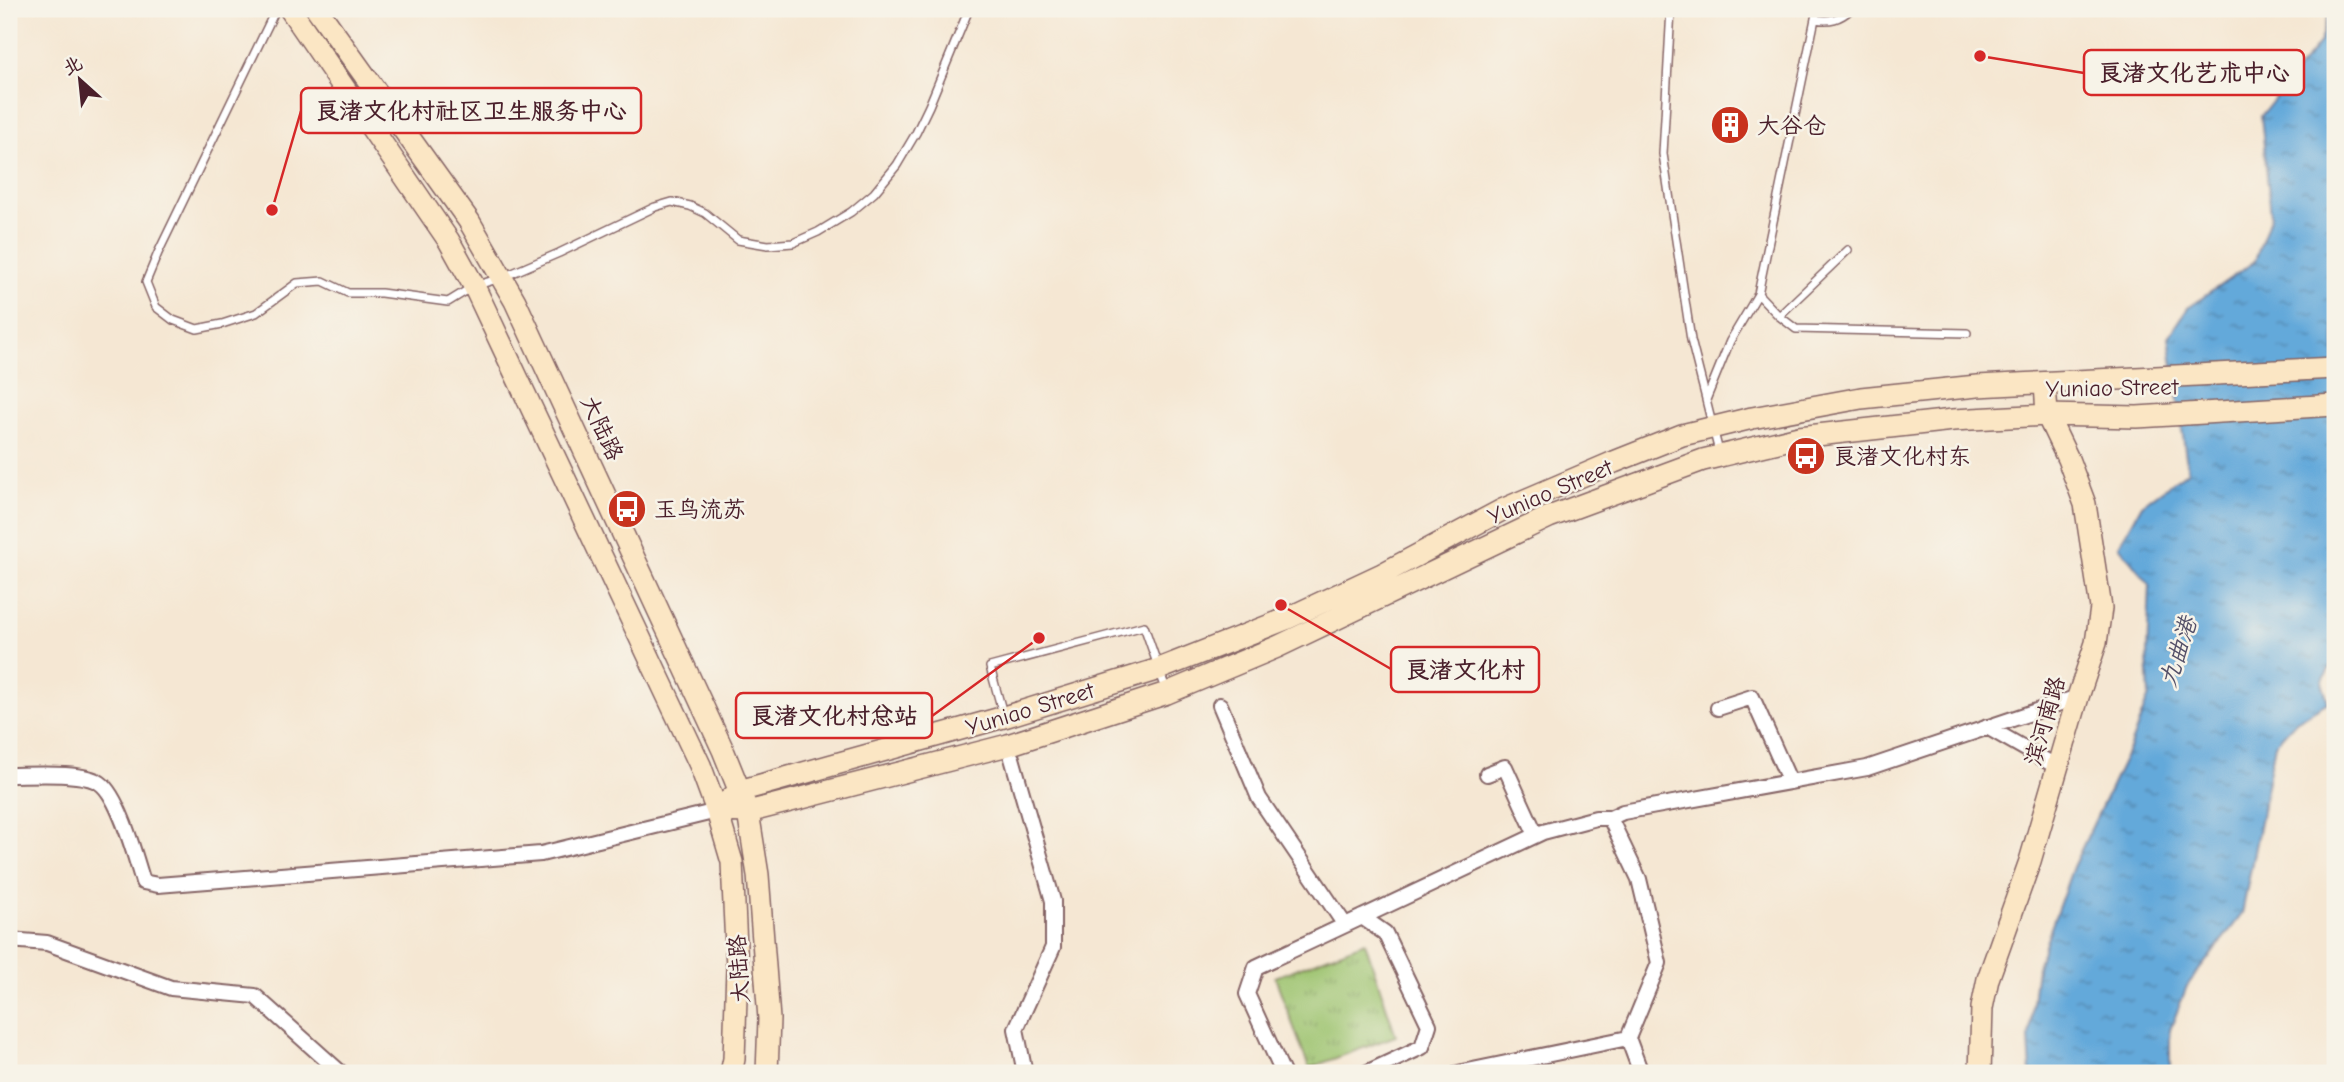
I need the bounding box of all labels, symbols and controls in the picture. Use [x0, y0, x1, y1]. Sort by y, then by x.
north arrow [46, 46, 116, 116]
callout: 良渚文化艺术中心 [2084, 50, 2304, 95]
text: 北 [59, 52, 86, 80]
text: 良渚文化艺术中心 [2098, 59, 2290, 87]
callout: 良渚文化村社区卫生服务中心 [301, 88, 641, 133]
text: 良渚文化村社区卫生服务中心 [315, 97, 627, 125]
building icon: 大谷仓 [1709, 104, 1751, 146]
place label: 大谷仓 [1757, 112, 1826, 139]
street label: Yuniao Street [2045, 373, 2180, 403]
street label: 大陆路 [575, 391, 629, 465]
bus stop icon: 良渚文化村东 [1785, 435, 1827, 477]
place label: 良渚文化村东 [1833, 443, 1971, 470]
street label: Yuniao Street [1484, 453, 1618, 530]
bus stop icon: 玉鸟流苏 [606, 488, 648, 530]
place label: 玉鸟流苏 [654, 496, 746, 523]
water label: 九曲港 [2154, 612, 2203, 691]
callout: 良渚文化村 [1391, 647, 1539, 692]
text: 良渚文化村 [1405, 656, 1525, 684]
street label: 滨河南路 [2019, 673, 2071, 769]
street label: Yuniao Street [963, 676, 1099, 741]
callout: 良渚文化村总站 [736, 693, 932, 738]
text: 良渚文化村总站 [750, 702, 918, 730]
street label: 大陆路 [723, 934, 755, 1004]

